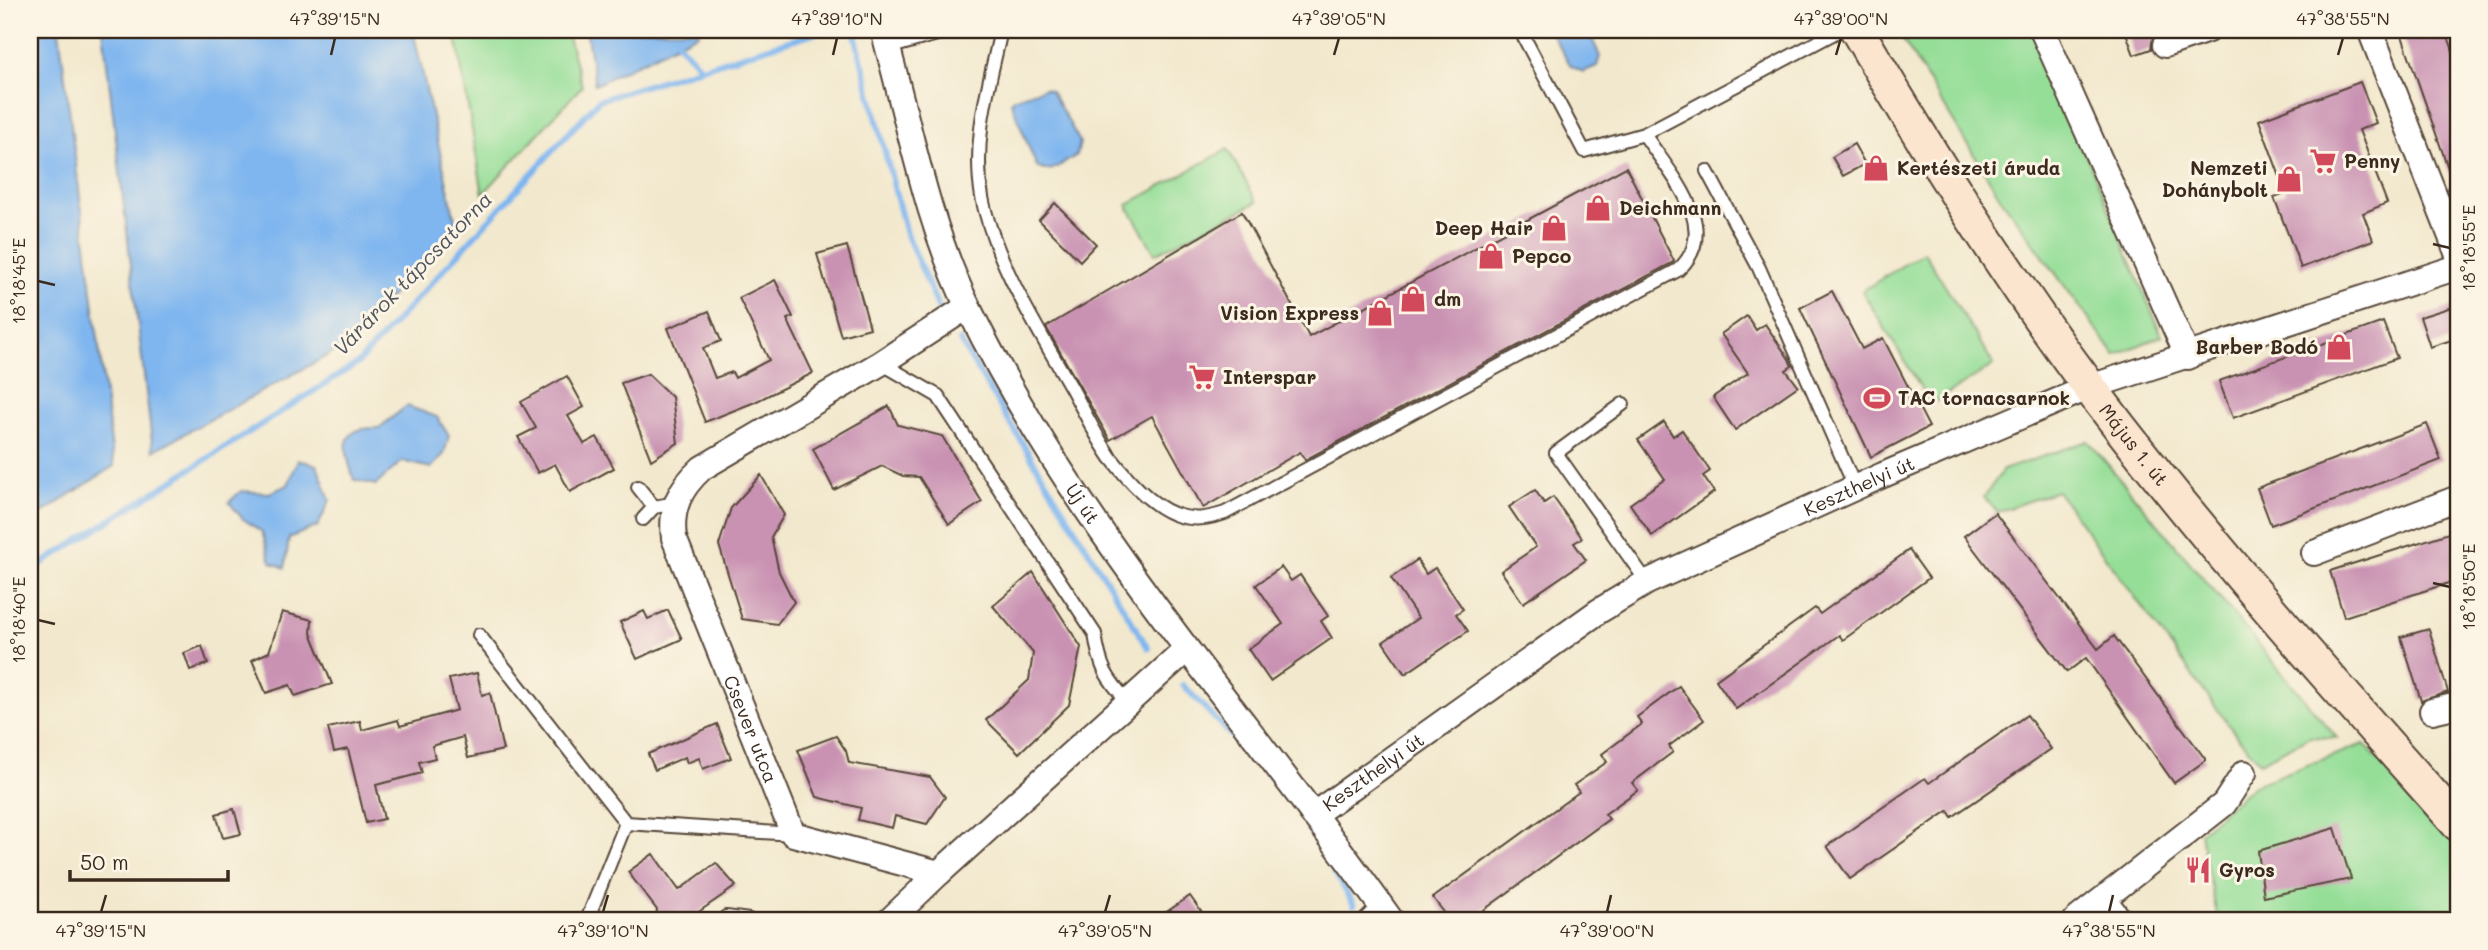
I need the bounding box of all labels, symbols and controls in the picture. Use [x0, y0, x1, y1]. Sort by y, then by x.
text: 47°39'15"N [290, 6, 380, 30]
text: 47°39'10"N [791, 6, 883, 30]
text: 47°39'05"N [1292, 6, 1386, 30]
text: 47°39'00"N [1794, 6, 1888, 30]
text: 47°38'55"N [2296, 6, 2390, 30]
supermarket icon: Penny [2308, 146, 2338, 176]
place label: Penny [2344, 148, 2400, 173]
shop icon: Kertészeti áruda [1861, 153, 1891, 183]
place label: Kertészeti áruda [1897, 155, 2060, 180]
place label: Nemzeti Dohánybolt [2162, 155, 2268, 202]
shop icon: Nemzeti Dohánybolt [2274, 164, 2304, 194]
water label: Várárok tápcsatorna [327, 185, 497, 361]
shop icon: Deichmann [1583, 193, 1613, 223]
place label: Deichmann [1619, 195, 1721, 220]
text: 18°18'55"E [2456, 205, 2480, 291]
shop icon: Deep Hair [1539, 213, 1569, 243]
place label: Deep Hair [1435, 215, 1533, 240]
text: 18°18'45"E [6, 238, 30, 324]
shop icon: Pepco [1476, 241, 1506, 271]
place label: Pepco [1512, 243, 1571, 268]
shop icon: dm [1398, 284, 1428, 314]
place label: dm [1434, 286, 1461, 311]
shop icon: Vision Express [1365, 298, 1395, 328]
place label: Vision Express [1220, 300, 1359, 325]
shop icon: Barber Bodó [2324, 332, 2354, 362]
place label: Barber Bodó [2196, 334, 2318, 359]
supermarket icon: Interspar [1187, 362, 1217, 392]
place label: Interspar [1223, 364, 1316, 389]
sports icon: TAC tornacsarnok [1862, 383, 1892, 413]
place label: TAC tornacsarnok [1898, 385, 2070, 410]
street label: Május 1. út [2094, 398, 2174, 491]
street label: Keszthelyi út [1799, 450, 1918, 522]
street label: Új út [1060, 478, 1106, 529]
text: 18°18'50"E [2456, 543, 2480, 631]
text: 18°18'40"E [6, 576, 30, 664]
street label: Csever utca [718, 671, 784, 786]
street label: Keszthelyi út [1317, 727, 1429, 816]
scale bar [70, 838, 228, 882]
text: 50 m [80, 848, 129, 875]
restaurant icon: Gyros [2183, 855, 2213, 885]
place label: Gyros [2219, 857, 2275, 882]
text: 47°39'15"N [56, 918, 146, 942]
text: 47°39'10"N [557, 918, 649, 942]
text: 47°39'05"N [1058, 918, 1152, 942]
text: 47°39'00"N [1560, 918, 1654, 942]
text: 47°38'55"N [2062, 918, 2156, 942]

